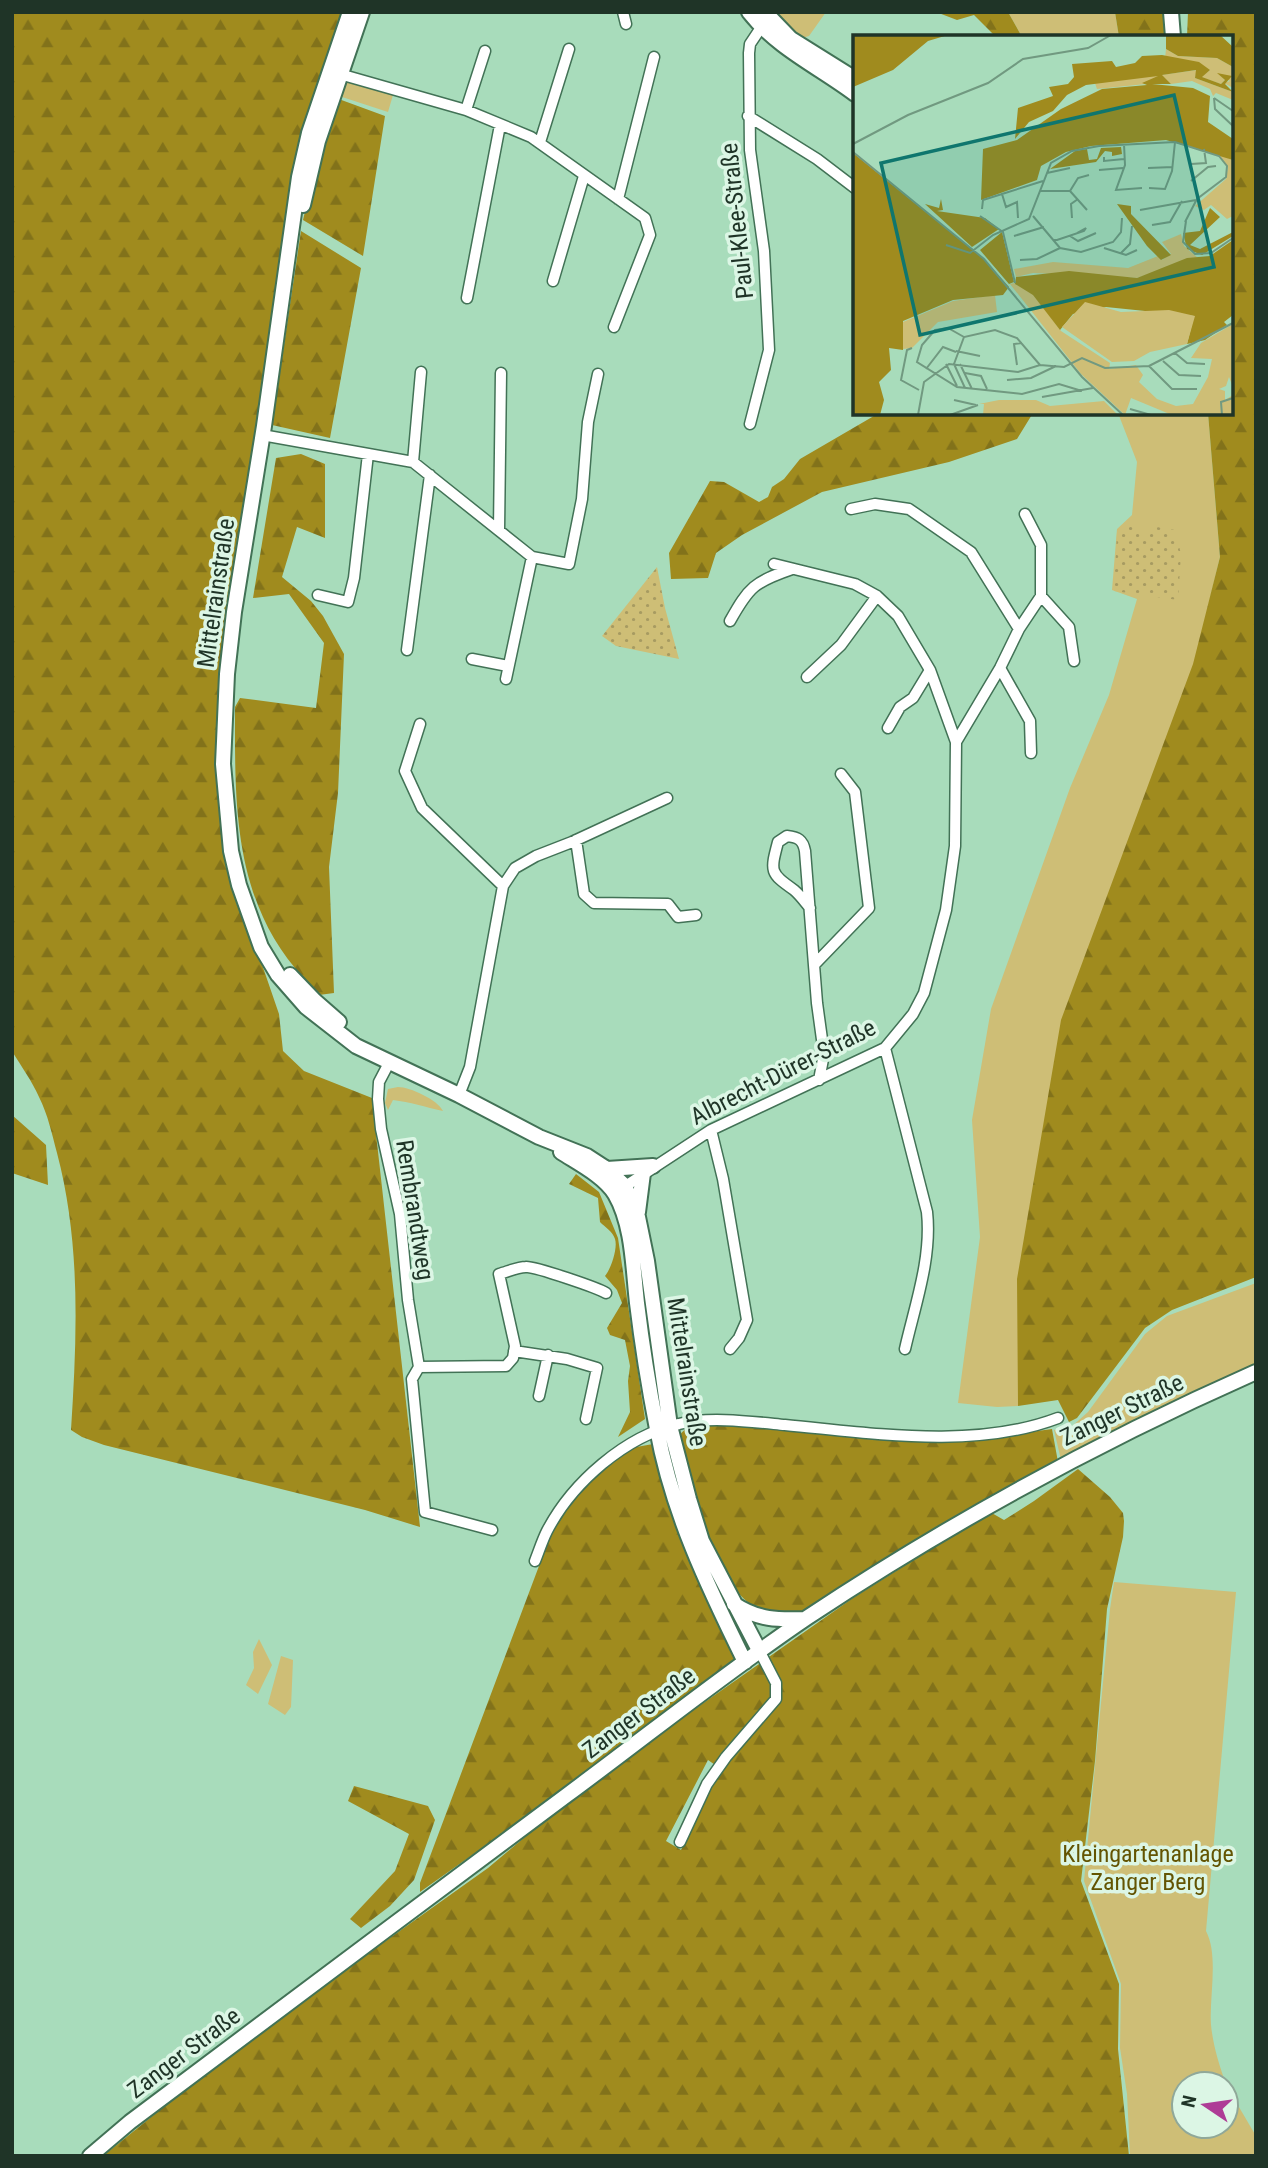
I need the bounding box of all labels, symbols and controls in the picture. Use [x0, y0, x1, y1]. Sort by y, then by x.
inset map [853, 35, 1233, 415]
street label: Paul-Klee-Straße [715, 142, 759, 300]
street label: Mittelrainstraße [192, 517, 240, 669]
street label: Albrecht-Dürer-Straße [686, 1013, 880, 1131]
street label: Rembrandtweg [390, 1138, 440, 1282]
street label: Mittelrainstraße [661, 1296, 713, 1448]
street label: Zanger Straße [1056, 1368, 1188, 1452]
street label: Zanger Straße [577, 1662, 701, 1764]
park label: Kleingartenanlage Zanger Berg [1062, 1840, 1234, 1896]
street label: Zanger Straße [122, 2002, 246, 2104]
north arrow [1170, 2070, 1240, 2140]
text: N [1176, 2093, 1201, 2110]

